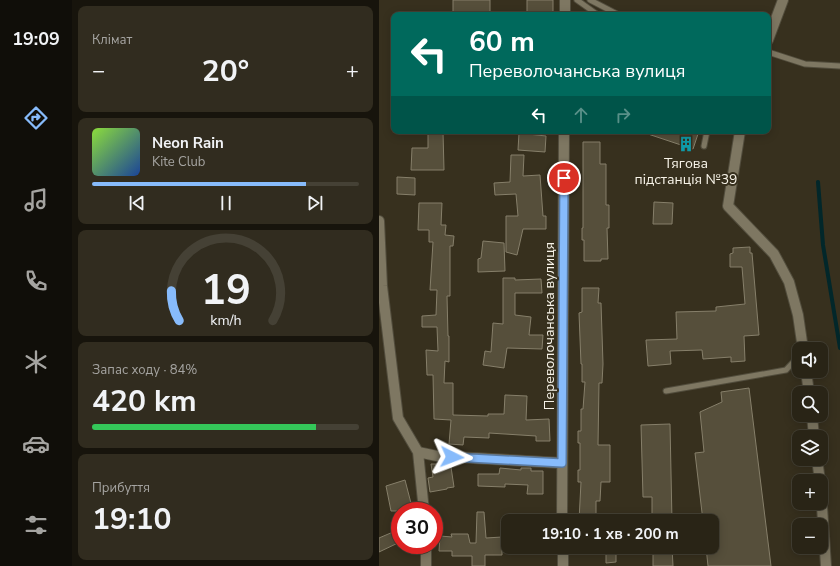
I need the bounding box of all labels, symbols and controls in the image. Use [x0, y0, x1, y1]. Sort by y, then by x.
text: 60 m [469, 23, 535, 61]
text: 19:09 [12, 27, 60, 51]
icon: left [403, 28, 455, 80]
text: Клімат [92, 31, 132, 49]
text: 20° [202, 51, 249, 92]
text: − [92, 56, 105, 86]
text: + [346, 56, 359, 86]
text: Переволочанська вулиця [469, 59, 685, 83]
icon: directions [22, 104, 50, 132]
icon: left [528, 104, 550, 126]
icon: ahead [570, 104, 592, 126]
icon: right [612, 104, 634, 126]
text: Neon Rain [152, 133, 224, 153]
building icon: Тягова пiдстанцiя №39 [677, 135, 695, 153]
text: Kite Club [152, 153, 205, 171]
place label: Тягова пiдстанцiя №39 [635, 154, 737, 189]
pin [547, 161, 581, 195]
icon: arrive [553, 167, 575, 189]
icon: music [22, 186, 50, 214]
icon: previous [126, 192, 148, 214]
icon: pause [215, 192, 237, 214]
icon: next [304, 192, 326, 214]
street label: Переволочанська вулиця [540, 242, 559, 410]
text: 19 [201, 262, 250, 319]
icon: phone [22, 267, 50, 295]
text: km/h [210, 311, 241, 330]
map controls [792, 342, 828, 554]
button: sound [792, 342, 828, 378]
icon: climate [22, 348, 50, 376]
text: Запас ходу · 84% [92, 361, 197, 379]
text: 420 km [92, 381, 197, 422]
button: search [792, 386, 828, 422]
icon: car [22, 430, 50, 458]
button: layers [792, 430, 828, 466]
position arrow [431, 436, 473, 478]
button: + [792, 474, 828, 510]
text: Прибуття [92, 479, 150, 497]
text: 19:10 [92, 499, 171, 540]
speed limit sign: 30 [391, 502, 443, 554]
icon: filters [22, 511, 50, 539]
button: − [792, 518, 828, 554]
text: 19:10 · 1 хв · 200 m [541, 524, 679, 544]

